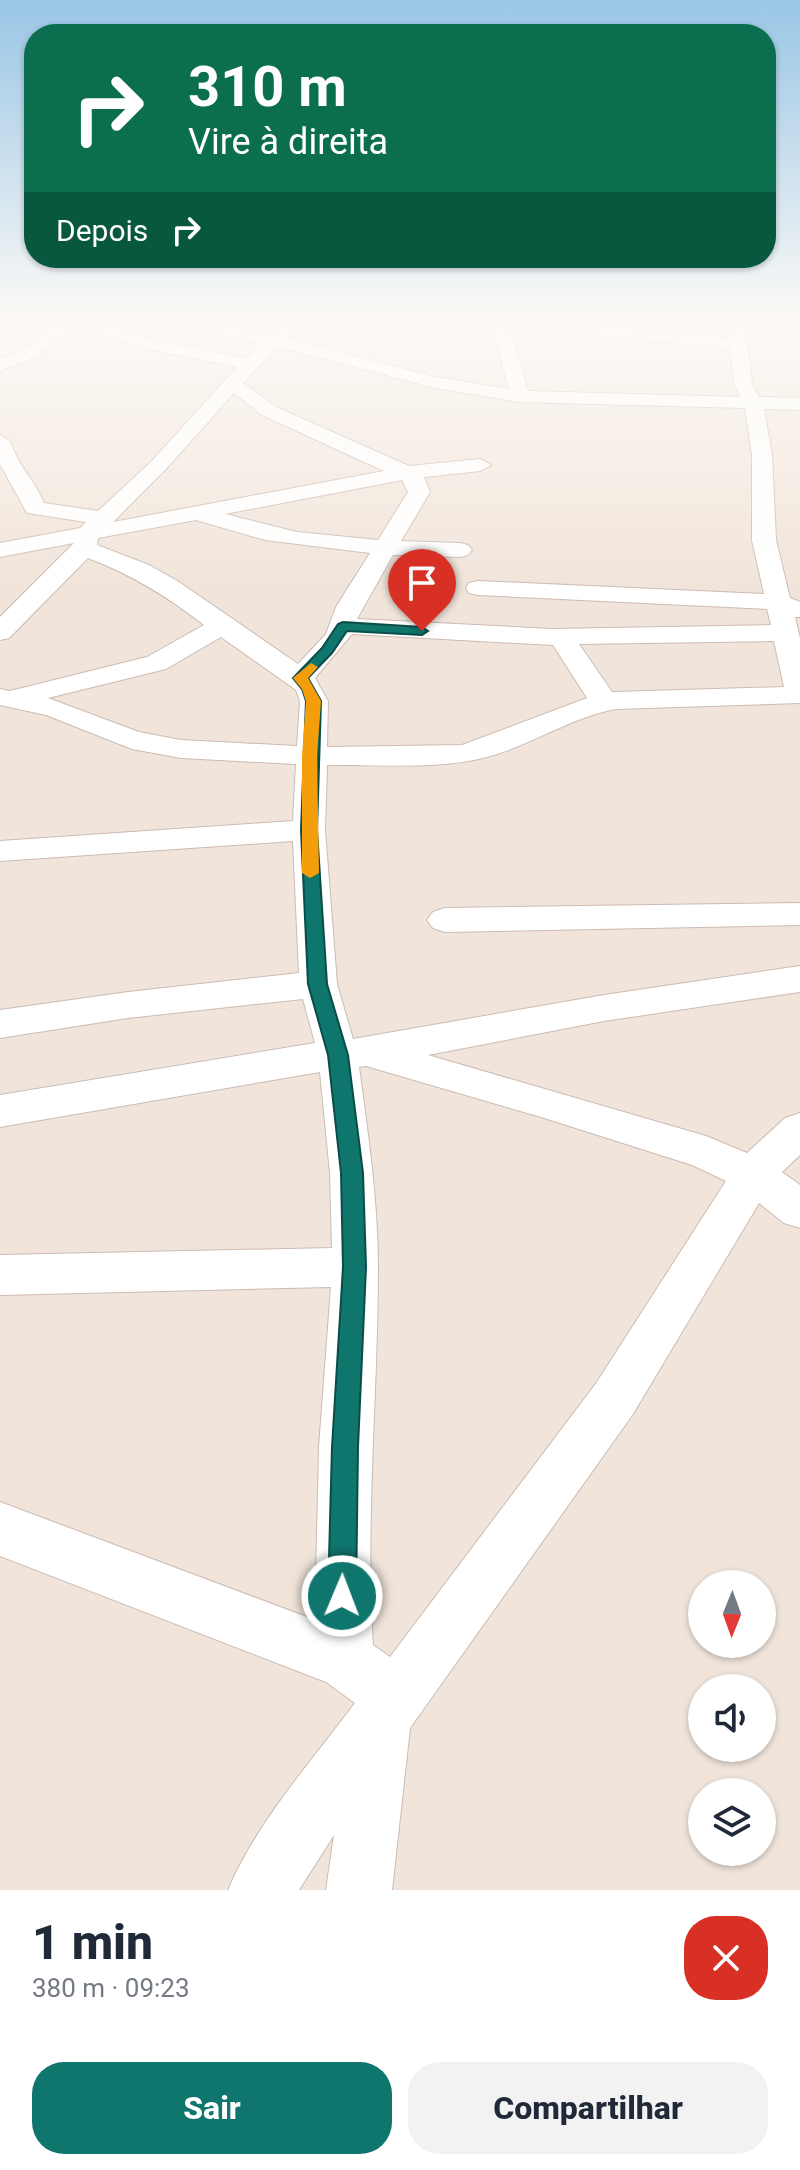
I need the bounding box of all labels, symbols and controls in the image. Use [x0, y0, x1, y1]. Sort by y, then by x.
text: 310 m [188, 54, 347, 120]
icon: right [56, 56, 160, 160]
text: Vire à direita [188, 121, 388, 163]
icon: right [164, 208, 208, 252]
text: Depois [56, 213, 148, 248]
pin [388, 549, 456, 631]
icon: arrive [400, 561, 444, 605]
position arrow [300, 1554, 384, 1638]
north arrow [688, 1570, 776, 1658]
map controls [688, 1570, 776, 1866]
button: sound [688, 1674, 776, 1762]
button: layers [688, 1778, 776, 1866]
text: 1 min [32, 1914, 153, 1971]
button: close [684, 1916, 768, 2000]
text: 380 m · 09:23 [32, 1973, 190, 2003]
button: Sair [32, 2062, 392, 2154]
button: Compartilhar [408, 2062, 768, 2154]

